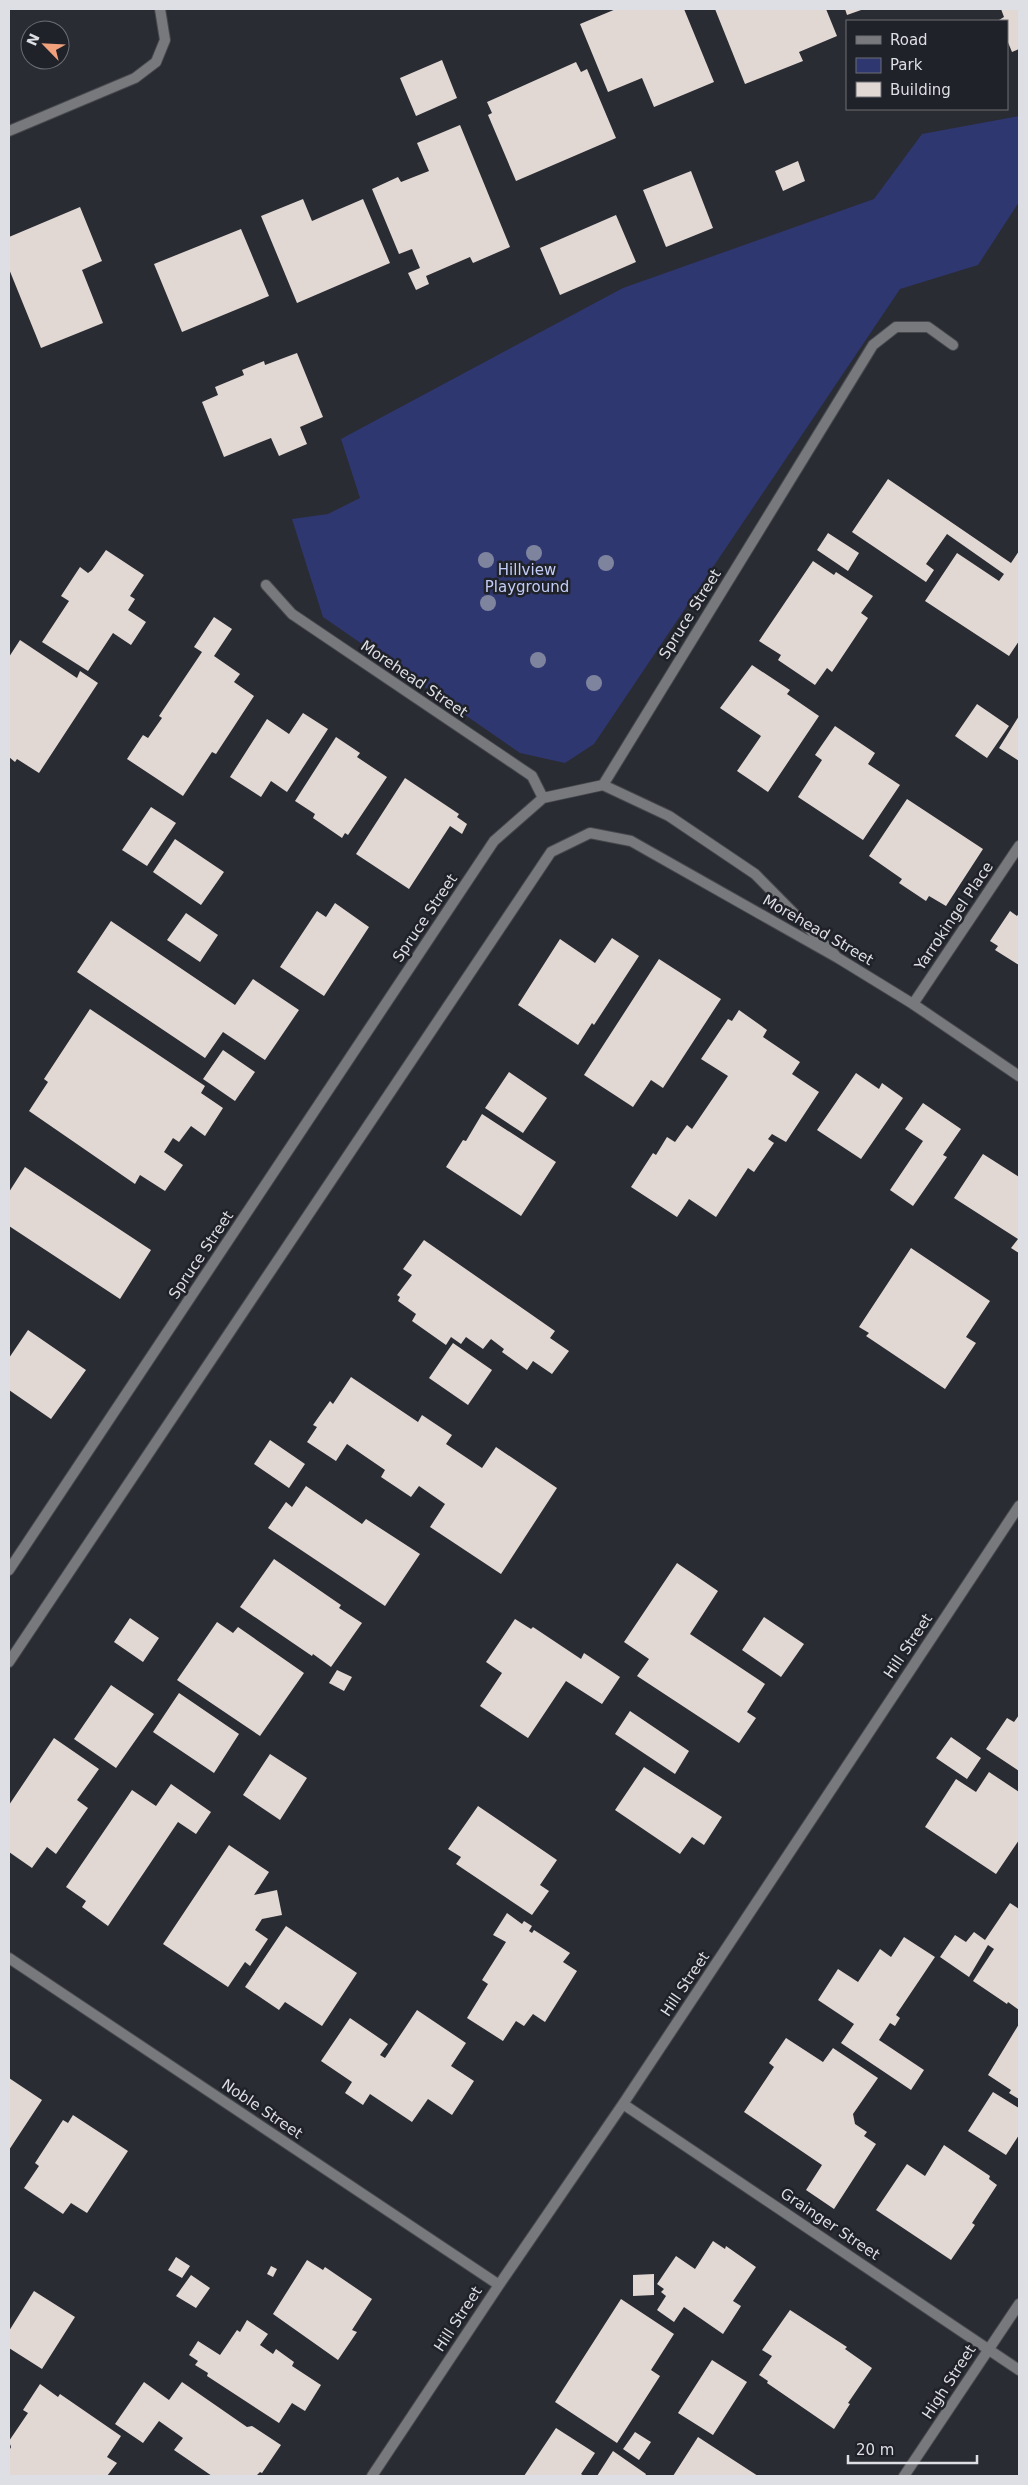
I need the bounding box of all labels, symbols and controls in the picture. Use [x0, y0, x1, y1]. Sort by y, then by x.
north arrow [20, 20, 70, 70]
legend [846, 20, 1008, 110]
text: N [23, 31, 43, 48]
text: Road [890, 31, 928, 49]
text: Park [890, 56, 923, 74]
text: Building [890, 81, 951, 99]
park label: Hillview Playground [485, 561, 569, 596]
street label: Spruce Street [655, 566, 725, 662]
street label: Morehead Street [357, 637, 471, 721]
street label: Yarrokingel Place [910, 858, 997, 975]
street label: Spruce Street [389, 870, 461, 966]
street label: Morehead Street [759, 891, 877, 969]
street label: Spruce Street [165, 1207, 237, 1303]
street label: Hill Street [880, 1610, 936, 1682]
street label: Hill Street [657, 1948, 713, 2020]
street label: Noble Street [218, 2075, 306, 2143]
street label: Grainger Street [777, 2184, 883, 2264]
street label: Hill Street [430, 2283, 486, 2355]
street label: High Street [918, 2341, 980, 2422]
scale bar [848, 2432, 977, 2464]
text: 20 m [856, 2441, 894, 2459]

